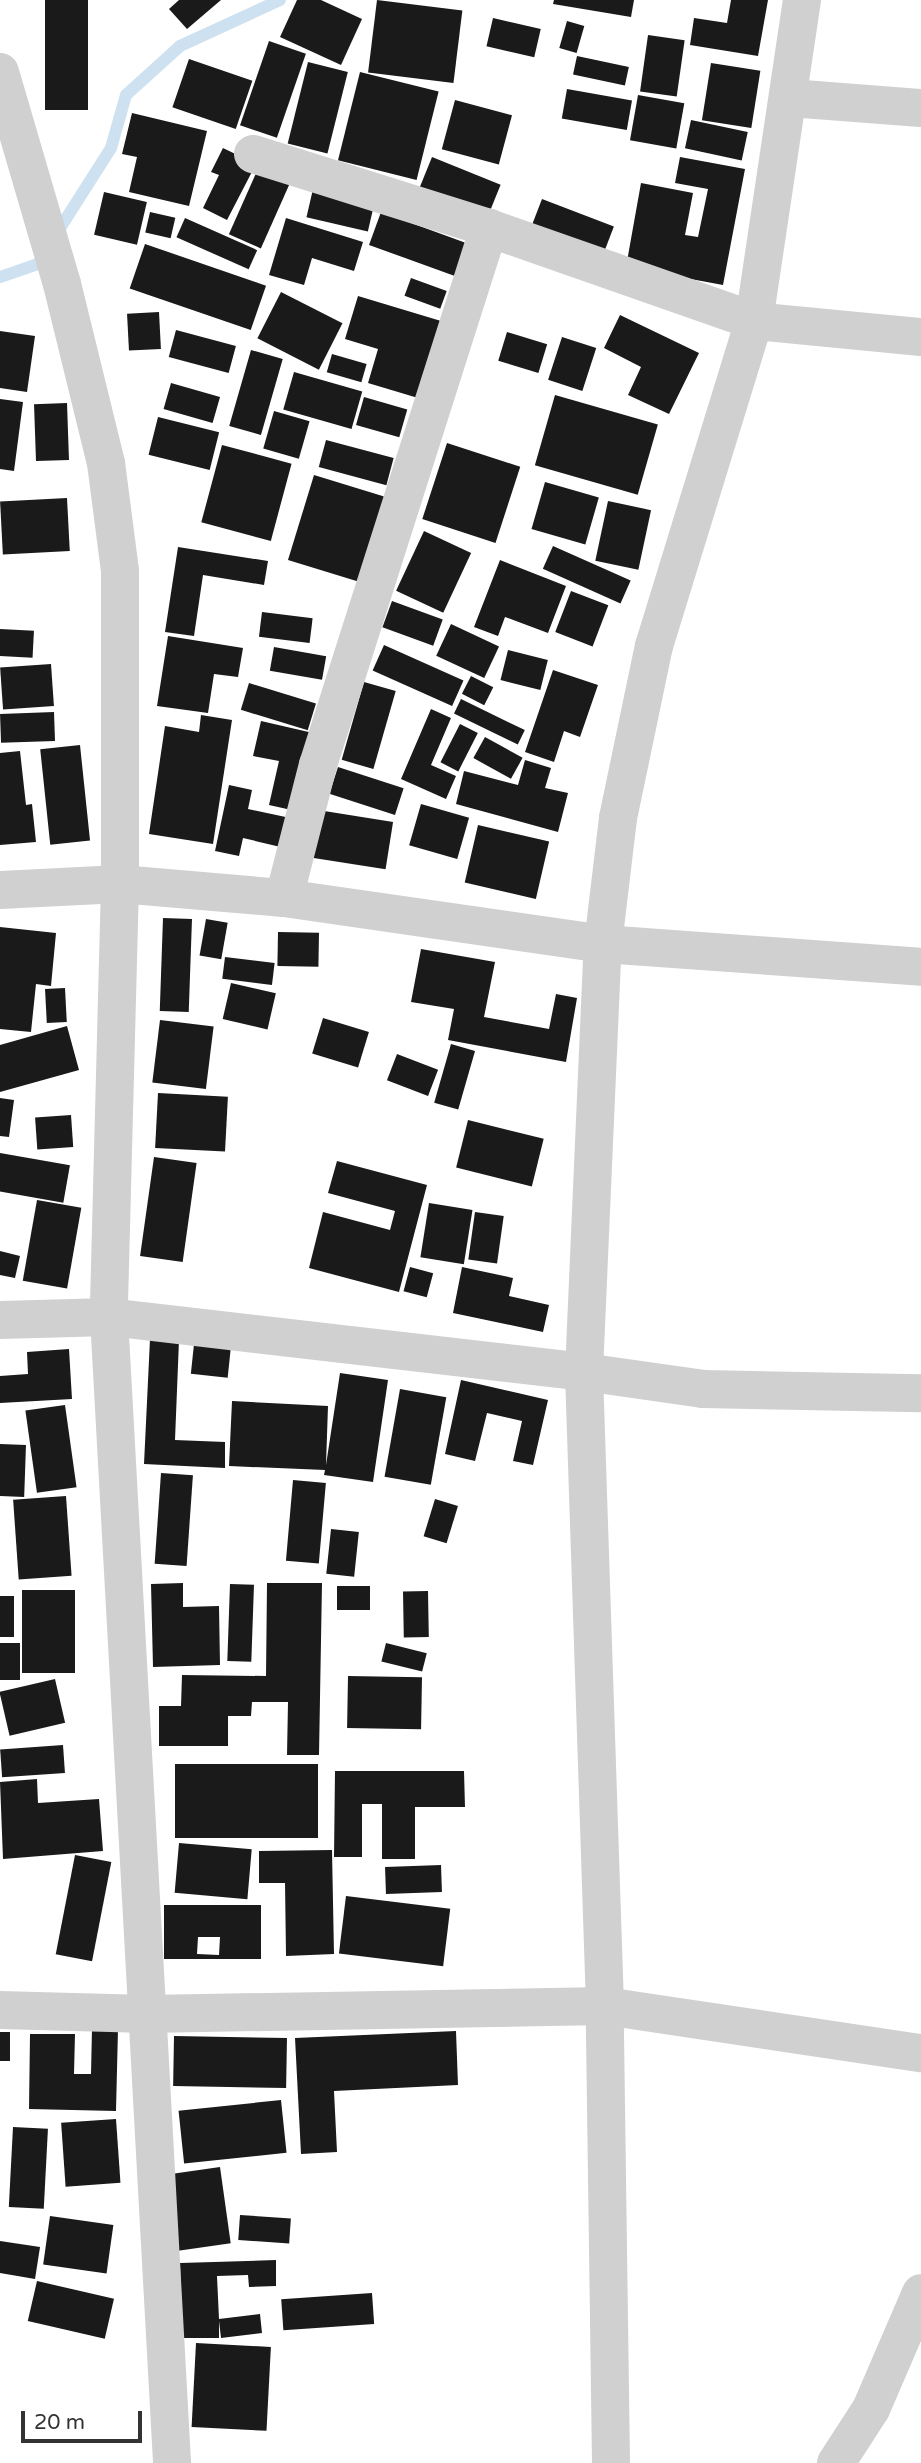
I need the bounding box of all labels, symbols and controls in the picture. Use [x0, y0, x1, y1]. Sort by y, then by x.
scale bar [24, 2396, 145, 2440]
text: 20 m [34, 2410, 85, 2435]

